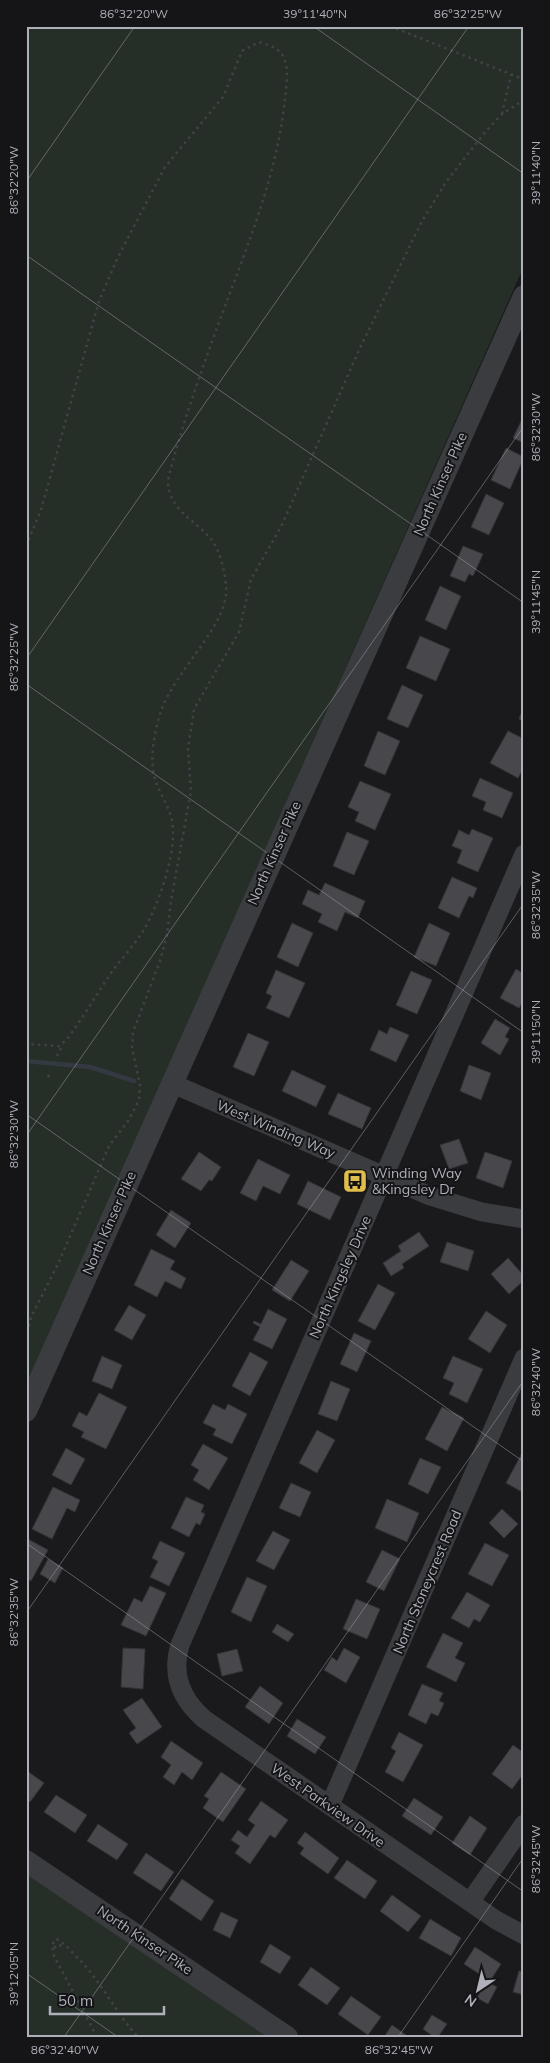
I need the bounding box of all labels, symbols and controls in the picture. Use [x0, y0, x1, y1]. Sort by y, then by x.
text: 86°32'20"W [100, 6, 168, 21]
text: 39°11'40"N [283, 6, 347, 21]
text: 86°32'25"W [434, 6, 502, 21]
text: 39°11'40"N [528, 141, 543, 205]
text: 86°32'20"W [6, 146, 21, 214]
text: 86°32'30"W [528, 393, 543, 461]
street label: North Kinser Pike [409, 429, 471, 539]
text: 39°11'45"N [528, 570, 543, 634]
text: 86°32'25"W [6, 623, 21, 691]
street label: North Kinser Pike [243, 798, 305, 908]
text: 86°32'35"W [528, 871, 543, 939]
text: 39°11'50"N [528, 1000, 543, 1064]
street label: West Winding Way [214, 1096, 339, 1162]
text: 86°32'30"W [6, 1100, 21, 1168]
place label: Winding Way &Kingsley Dr [372, 1164, 462, 1198]
street label: North Kinser Pike [78, 1168, 140, 1278]
bus stop icon: Winding Way &Kingsley Dr [342, 1168, 368, 1194]
street label: North Kingsley Drive [305, 1213, 375, 1341]
text: 86°32'40"W [528, 1348, 543, 1416]
street label: North Stoneycrest Road [389, 1507, 465, 1657]
text: 86°32'35"W [6, 1578, 21, 1646]
street label: West Parkview Drive [268, 1759, 388, 1851]
text: 86°32'45"W [528, 1825, 543, 1893]
street label: North Kinser Pike [94, 1901, 196, 1979]
text: 39°12'05"N [6, 1942, 21, 2006]
north arrow [452, 1966, 502, 2016]
scale bar [50, 1983, 164, 2015]
text: N [461, 1990, 480, 2011]
text: 50 m [58, 1991, 93, 2010]
text: 86°32'40"W [31, 2042, 99, 2057]
text: 86°32'45"W [365, 2042, 433, 2057]

